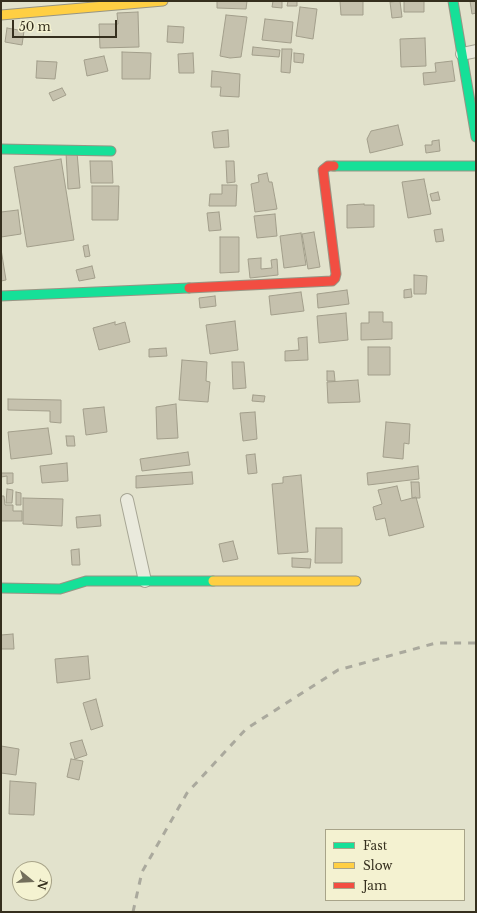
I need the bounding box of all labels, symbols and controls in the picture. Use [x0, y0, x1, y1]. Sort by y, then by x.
scale bar [14, 12, 119, 38]
text: 50 m [19, 19, 51, 34]
legend [325, 829, 465, 901]
text: Fast [363, 838, 387, 853]
text: Slow [363, 858, 392, 873]
north arrow [12, 861, 52, 901]
text: N [34, 877, 51, 891]
text: Jam [363, 878, 387, 893]

